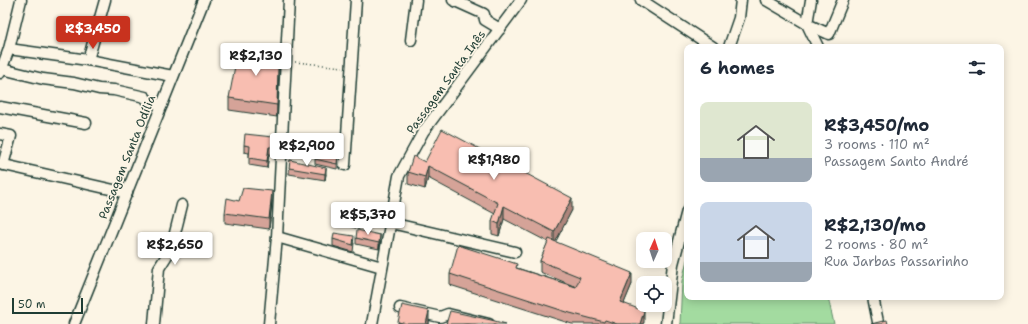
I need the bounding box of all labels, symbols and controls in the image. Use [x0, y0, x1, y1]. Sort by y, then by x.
pin: R$3,450 [56, 16, 130, 50]
text: R$3,450 [65, 20, 121, 37]
street label: Passagem Santa Inês [403, 27, 489, 137]
pin: R$2,130 [219, 43, 293, 77]
text: R$2,130 [229, 47, 283, 64]
text: 6 homes [700, 57, 775, 79]
icon: filters [966, 57, 988, 79]
street label: Passagem Santa Odília [95, 92, 159, 221]
text: R$3,450/mo [824, 114, 929, 136]
icon: home [732, 118, 780, 166]
pin: R$2,900 [270, 133, 344, 167]
text: 3 rooms · 110 m² [824, 136, 930, 153]
text: R$2,900 [279, 137, 335, 154]
pin: R$1,980 [457, 147, 531, 181]
text: R$1,980 [468, 151, 520, 168]
text: Passagem Santo André [824, 153, 969, 170]
pin: R$5,370 [331, 202, 405, 236]
text: R$5,370 [340, 206, 396, 223]
text: R$2,130/mo [824, 214, 926, 236]
icon: home [732, 218, 780, 266]
pin: R$2,650 [138, 232, 212, 266]
north arrow [636, 232, 672, 268]
map controls [636, 232, 672, 312]
text: R$2,650 [147, 236, 203, 253]
text: 2 rooms · 80 m² [824, 236, 928, 253]
text: Rua Jarbas Passarinho [824, 253, 969, 270]
button: locate [636, 276, 672, 312]
scale bar [12, 296, 83, 315]
text: 50 m [18, 297, 46, 312]

